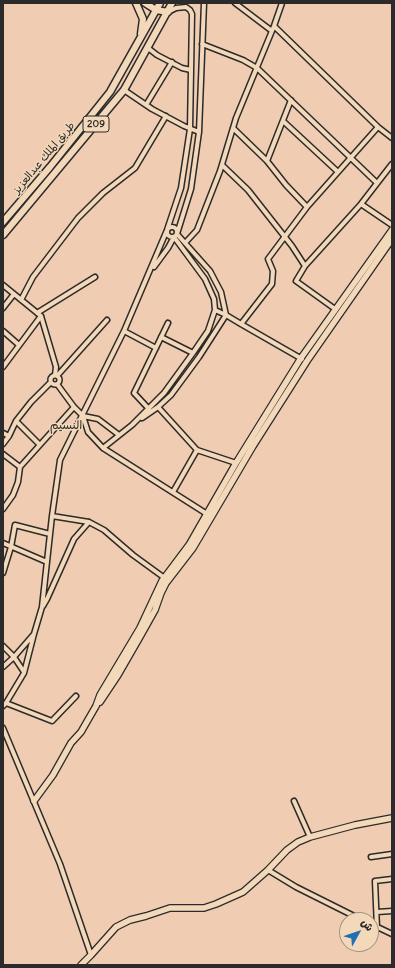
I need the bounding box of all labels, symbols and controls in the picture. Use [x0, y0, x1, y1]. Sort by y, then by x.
road number: 209 [83, 116, 109, 132]
street label: طريق الملك عبدالعزيز [10, 119, 78, 197]
district label: النسيم [50, 419, 82, 433]
north arrow [339, 912, 379, 952]
text: ش [358, 916, 377, 934]

